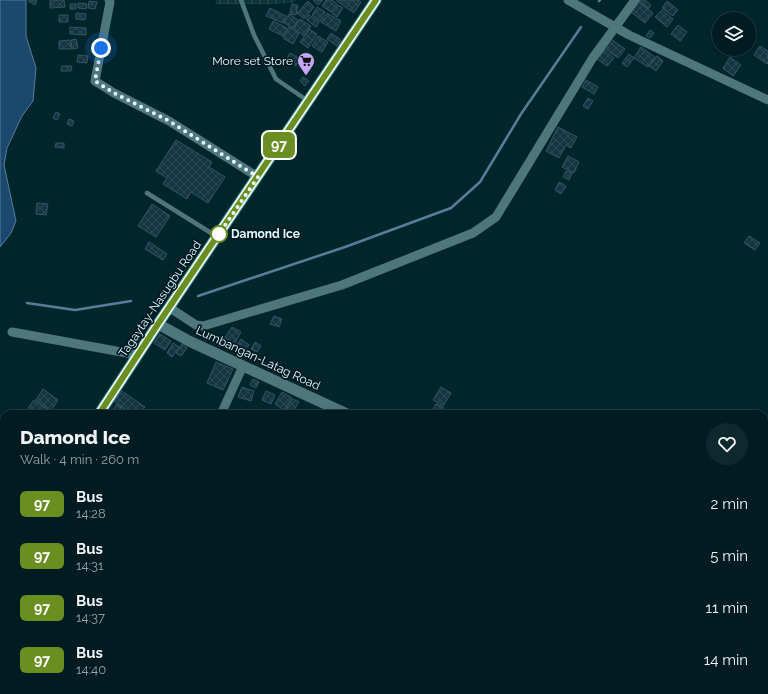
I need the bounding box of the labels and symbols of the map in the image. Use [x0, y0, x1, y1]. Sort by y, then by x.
your location [91, 38, 111, 58]
supermarket icon: More set Store [296, 51, 316, 76]
place label: More set Store [212, 54, 293, 68]
line badge: 97 [261, 132, 297, 158]
marker: Damond Ice [210, 225, 228, 243]
place label: Damond Ice [231, 227, 300, 241]
street label: Tagaytay-Nasugbu Road [116, 238, 204, 360]
street label: Lumbangan-Latag Road [194, 323, 322, 393]

